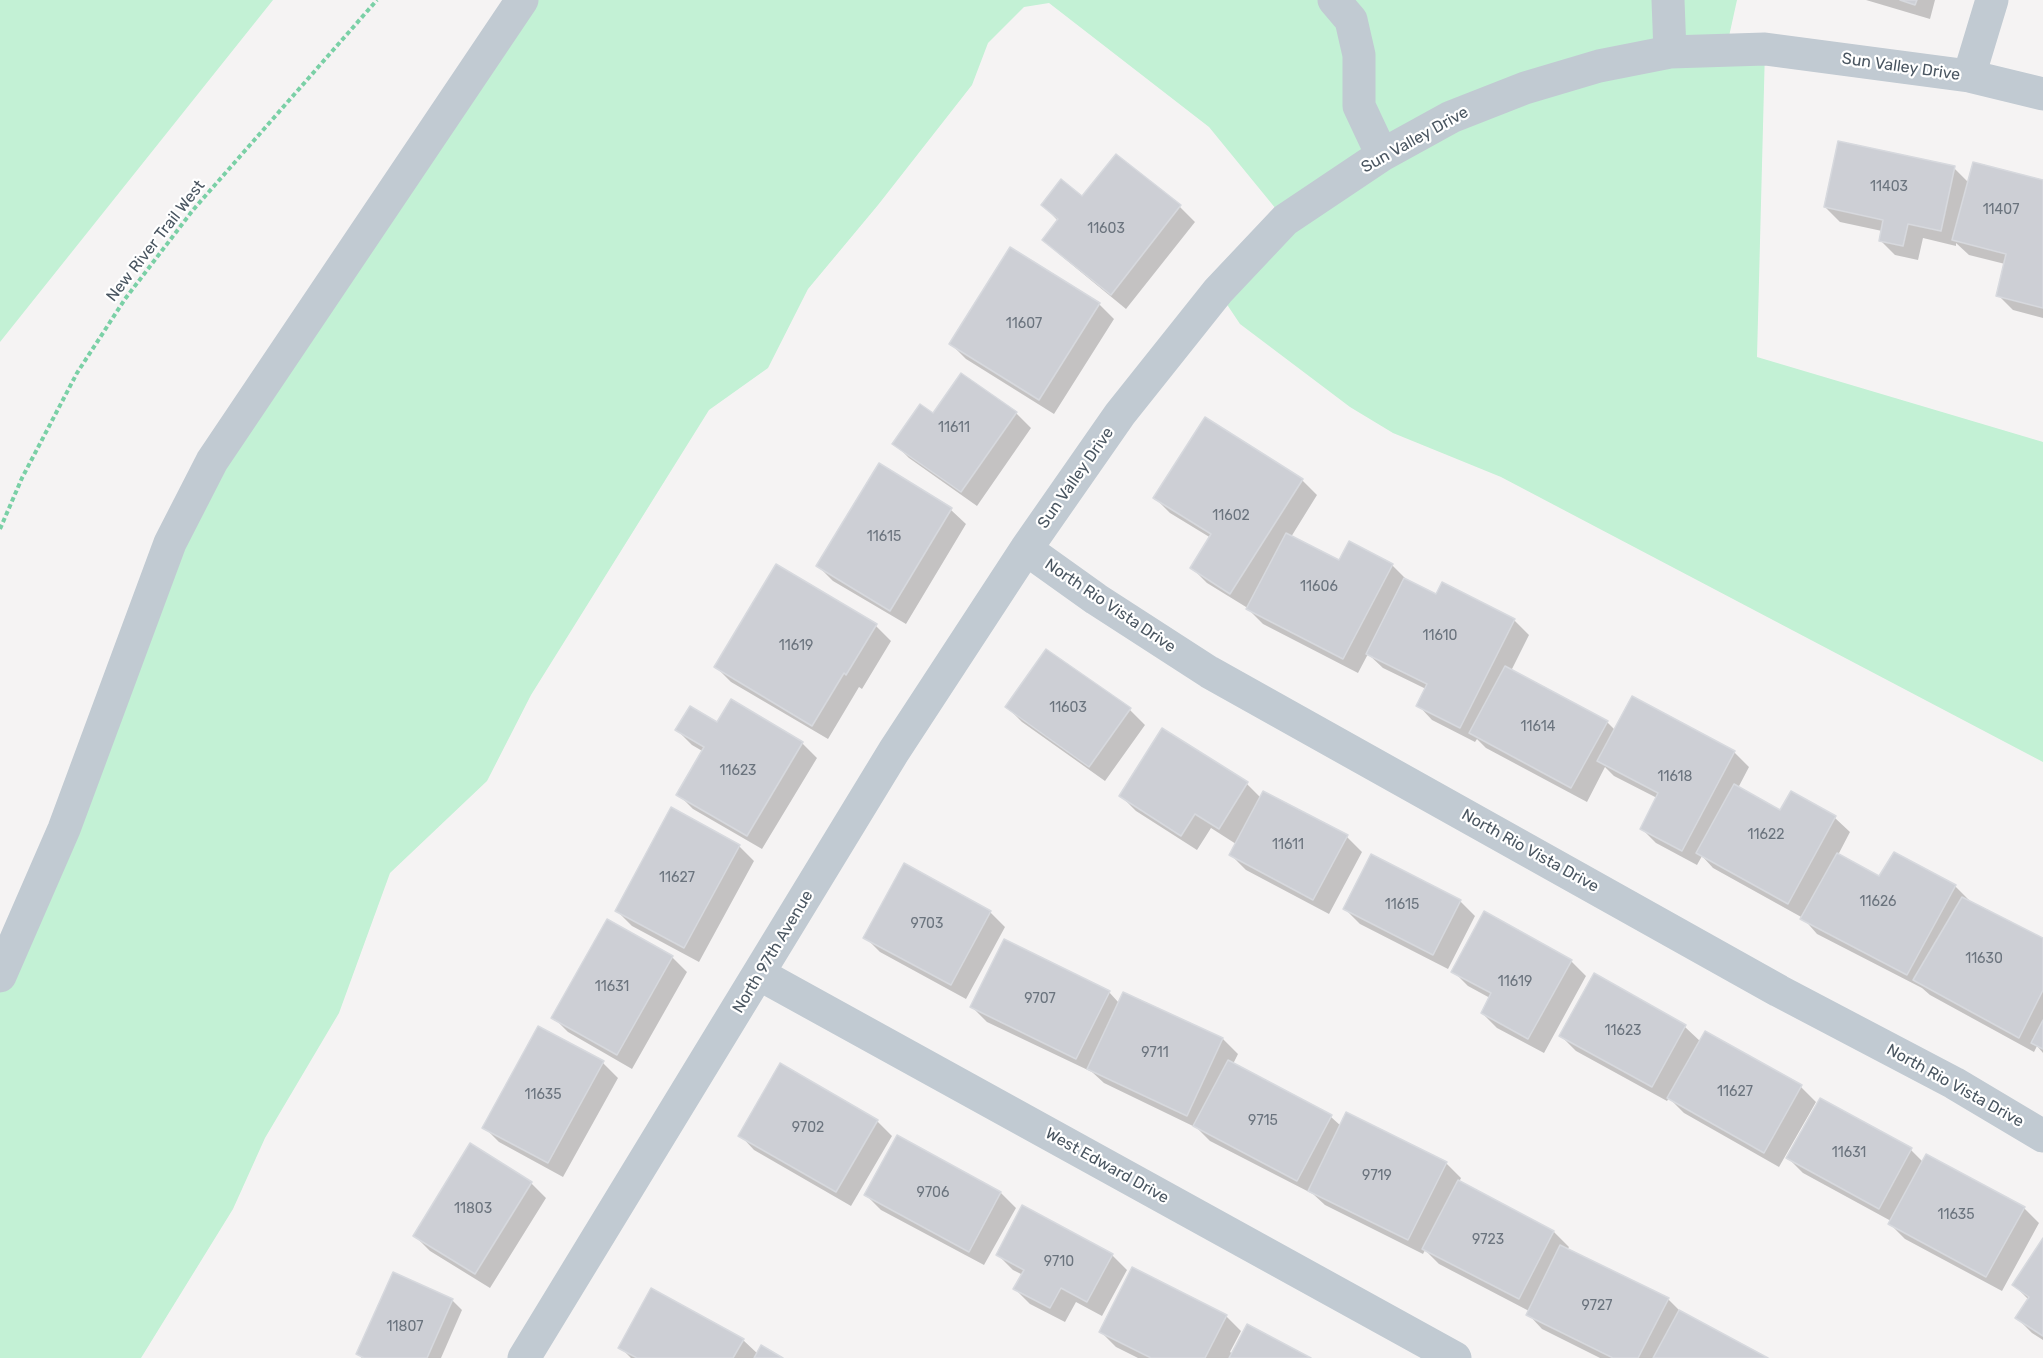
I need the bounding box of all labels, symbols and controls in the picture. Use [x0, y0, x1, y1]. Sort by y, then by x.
street label: Sun Valley Drive [1841, 49, 1961, 85]
street label: Sun Valley Drive [1358, 103, 1472, 177]
street label: New River Trail West [103, 176, 209, 306]
house number: 11403 [1870, 179, 1908, 195]
house number: 11407 [1983, 202, 2019, 218]
house number: 11603 [1087, 221, 1125, 237]
house number: 11607 [1006, 316, 1042, 332]
house number: 11611 [938, 420, 970, 436]
street label: Sun Valley Drive [1034, 424, 1118, 532]
house number: 11602 [1212, 508, 1250, 524]
house number: 11615 [867, 529, 901, 545]
street label: North Rio Vista Drive [1041, 555, 1179, 657]
house number: 11606 [1300, 579, 1338, 595]
house number: 11610 [1423, 628, 1457, 644]
house number: 11619 [779, 638, 813, 654]
house number: 11603 [1049, 700, 1087, 716]
house number: 11614 [1521, 719, 1555, 735]
house number: 11623 [719, 763, 757, 779]
house number: 11618 [1658, 769, 1692, 785]
street label: North Rio Vista Drive [1458, 805, 1602, 897]
house number: 11622 [1748, 827, 1784, 843]
house number: 11611 [1272, 837, 1304, 853]
house number: 11627 [659, 870, 695, 886]
street label: North 97th Avenue [729, 887, 817, 1017]
house number: 11626 [1859, 894, 1897, 910]
house number: 11615 [1385, 897, 1419, 913]
house number: 9703 [911, 916, 943, 932]
house number: 11630 [1965, 951, 2003, 967]
house number: 11619 [1498, 974, 1532, 990]
house number: 11631 [595, 979, 629, 995]
house number: 9707 [1024, 991, 1056, 1007]
house number: 11623 [1604, 1023, 1642, 1039]
street label: North Rio Vista Drive [1883, 1040, 2027, 1132]
house number: 9711 [1141, 1045, 1169, 1061]
house number: 11627 [1717, 1084, 1753, 1100]
house number: 11635 [524, 1087, 562, 1103]
house number: 9715 [1248, 1113, 1278, 1129]
house number: 9702 [792, 1120, 824, 1136]
street label: West Edward Drive [1042, 1124, 1172, 1208]
house number: 11631 [1832, 1145, 1866, 1161]
house number: 9719 [1362, 1168, 1392, 1184]
house number: 9706 [917, 1185, 949, 1201]
house number: 11803 [454, 1201, 492, 1217]
house number: 11635 [1937, 1207, 1975, 1223]
house number: 9723 [1472, 1232, 1504, 1248]
house number: 9710 [1044, 1254, 1074, 1270]
house number: 9727 [1582, 1298, 1612, 1314]
house number: 11807 [387, 1319, 423, 1335]

